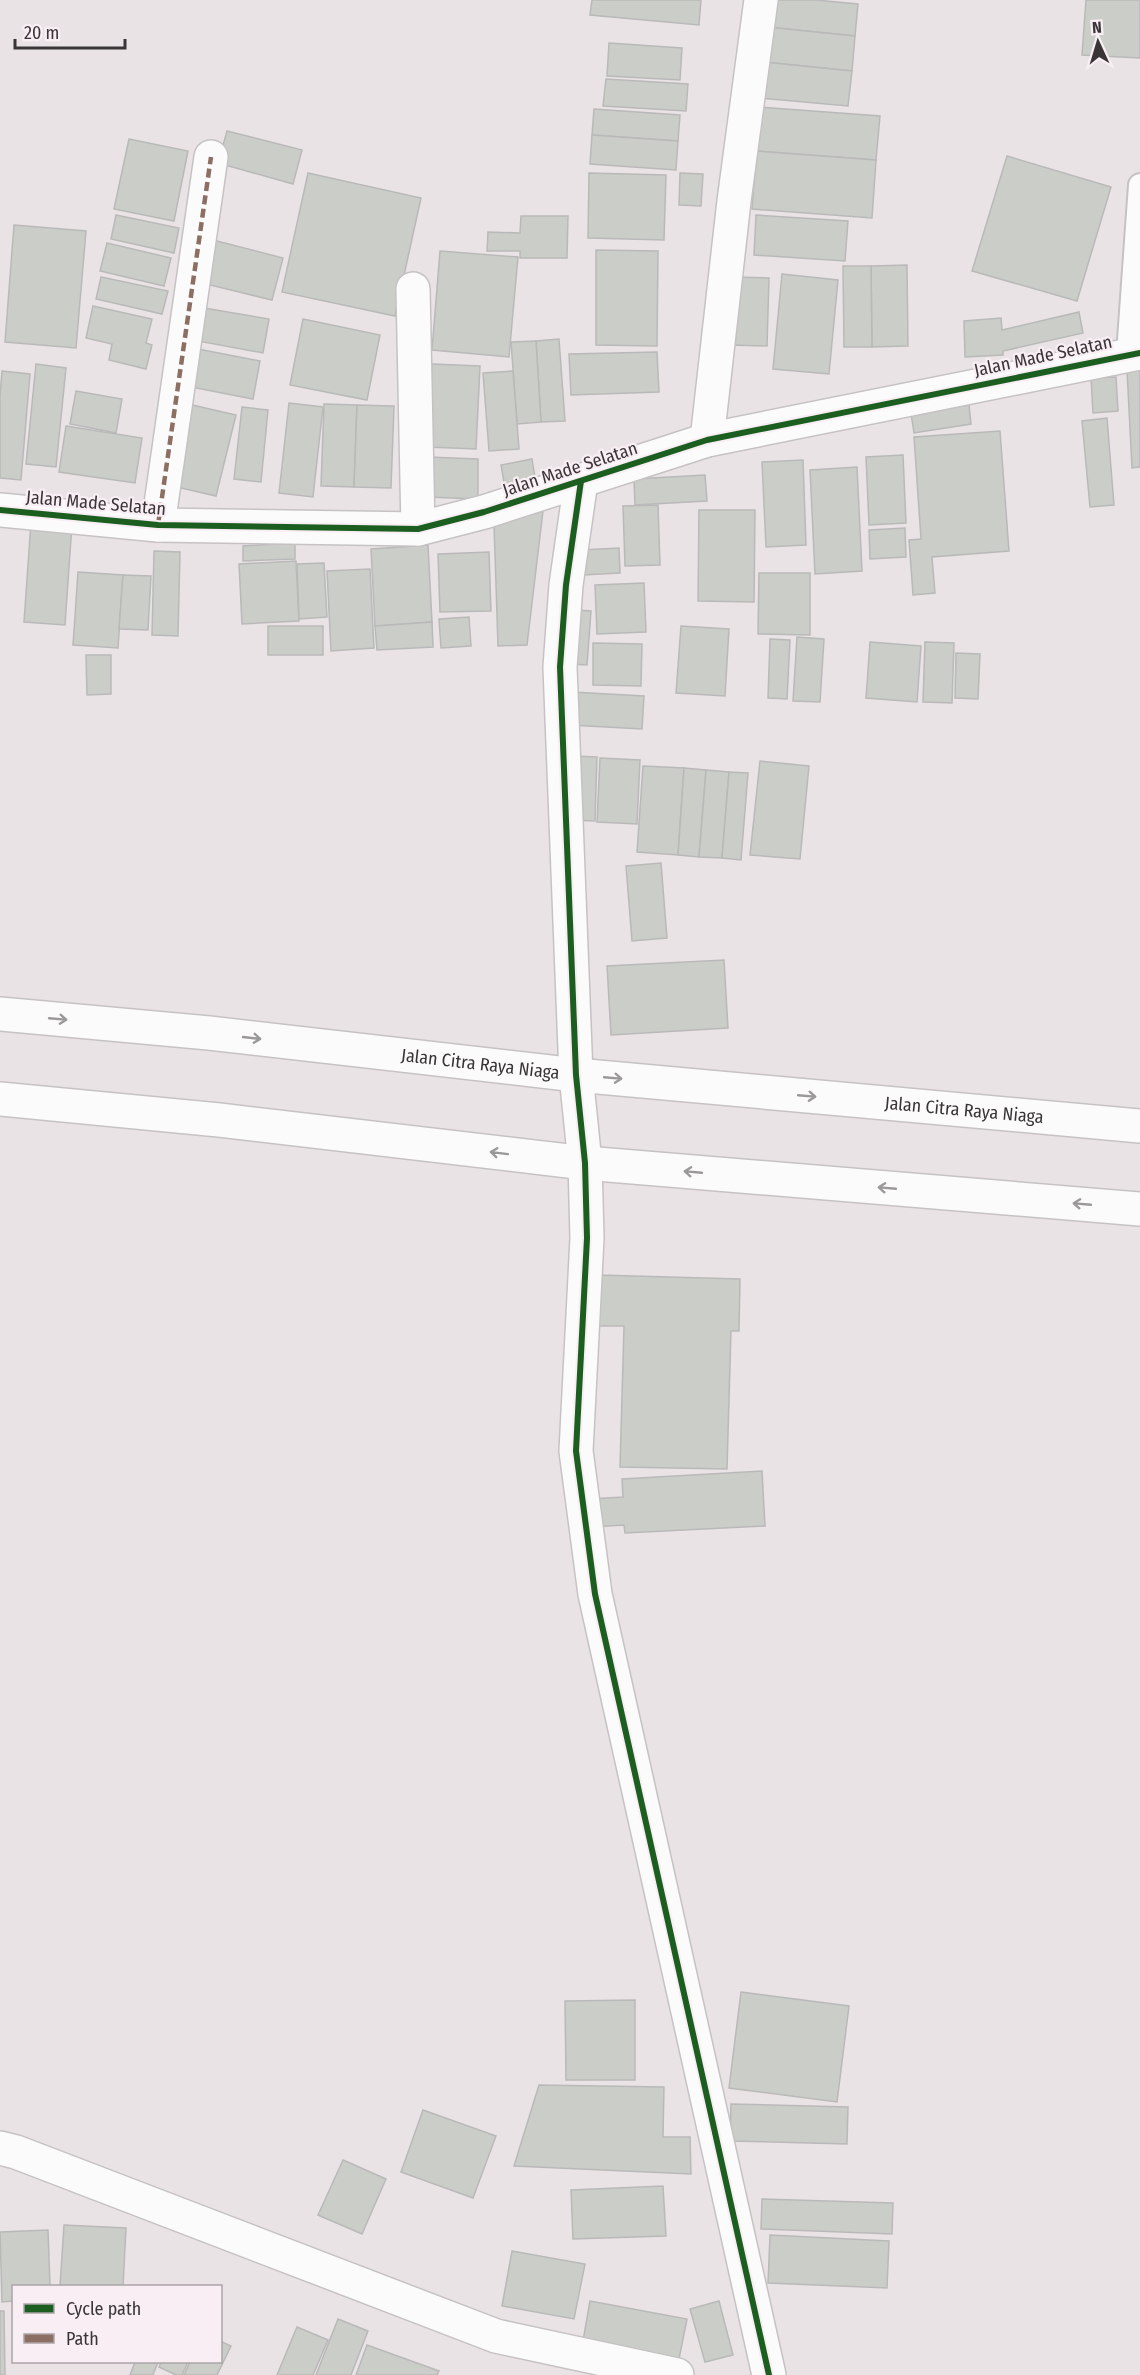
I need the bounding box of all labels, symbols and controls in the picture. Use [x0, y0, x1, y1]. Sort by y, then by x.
scale bar [15, 12, 124, 50]
north arrow [1068, 12, 1128, 72]
text: N [1092, 18, 1102, 37]
text: 20 m [24, 22, 59, 44]
street label: Jalan Made Selatan [972, 331, 1114, 381]
street label: Jalan Made Selatan [500, 437, 640, 501]
street label: Jalan Made Selatan [25, 486, 167, 520]
one-way arrow [48, 1014, 68, 1025]
one-way arrow [242, 1033, 262, 1044]
street label: Jalan Citra Raya Niaga [400, 1044, 561, 1084]
one-way arrow [603, 1073, 623, 1084]
one-way arrow [797, 1091, 817, 1102]
street label: Jalan Citra Raya Niaga [884, 1092, 1045, 1128]
one-way arrow [490, 1147, 509, 1158]
one-way arrow [684, 1166, 703, 1177]
one-way arrow [878, 1182, 898, 1193]
one-way arrow [1072, 1198, 1092, 1209]
legend [12, 2285, 222, 2363]
text: Cycle path [66, 2298, 141, 2320]
text: Path [66, 2328, 99, 2350]

